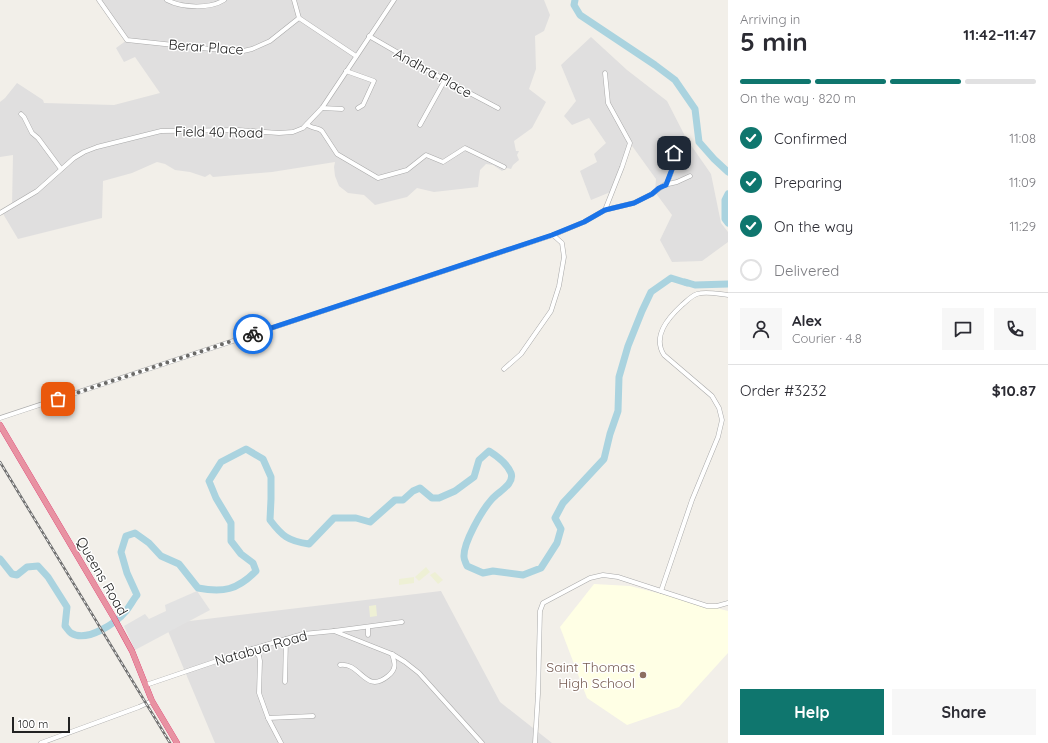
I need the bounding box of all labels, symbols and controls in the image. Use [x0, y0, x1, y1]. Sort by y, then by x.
text: Arriving in [740, 11, 800, 27]
text: 5 min [740, 25, 808, 58]
text: 11:42–11:47 [963, 25, 1036, 44]
street label: Berar Place [168, 35, 244, 59]
street label: Andhra Place [391, 44, 475, 102]
text: On the way · 820 m [740, 90, 856, 106]
street label: Field 40 Road [175, 122, 263, 142]
icon: check [740, 127, 762, 149]
text: Confirmed [774, 129, 847, 148]
text: 11:08 [1009, 130, 1036, 146]
pin [657, 136, 691, 170]
icon: home [663, 142, 685, 164]
icon: check [740, 171, 762, 193]
text: Preparing [774, 173, 842, 192]
text: 11:09 [1009, 174, 1036, 190]
icon: check [740, 215, 762, 237]
text: On the way [774, 217, 853, 236]
text: 11:29 [1009, 218, 1036, 234]
text: Delivered [774, 261, 839, 280]
button: person [740, 308, 782, 350]
button: chat [942, 308, 984, 350]
button: phone [994, 308, 1036, 350]
text: Alex [792, 311, 822, 330]
courier [233, 314, 273, 354]
icon: bike [242, 323, 264, 345]
text: Courier · 4.8 [792, 330, 862, 346]
text: Order #3232 [740, 381, 827, 400]
text: $10.87 [992, 381, 1036, 400]
pin [41, 382, 75, 416]
icon: bag [47, 388, 69, 410]
street label: Queens Road [72, 533, 132, 619]
street label: Natabua Road [213, 626, 309, 670]
place label: Saint Thomas High School [546, 658, 635, 692]
marker: Saint Thomas High School [638, 670, 648, 680]
button: Help [740, 689, 884, 735]
button: Share [892, 689, 1036, 735]
scale bar [12, 715, 70, 734]
text: 100 m [18, 717, 48, 731]

